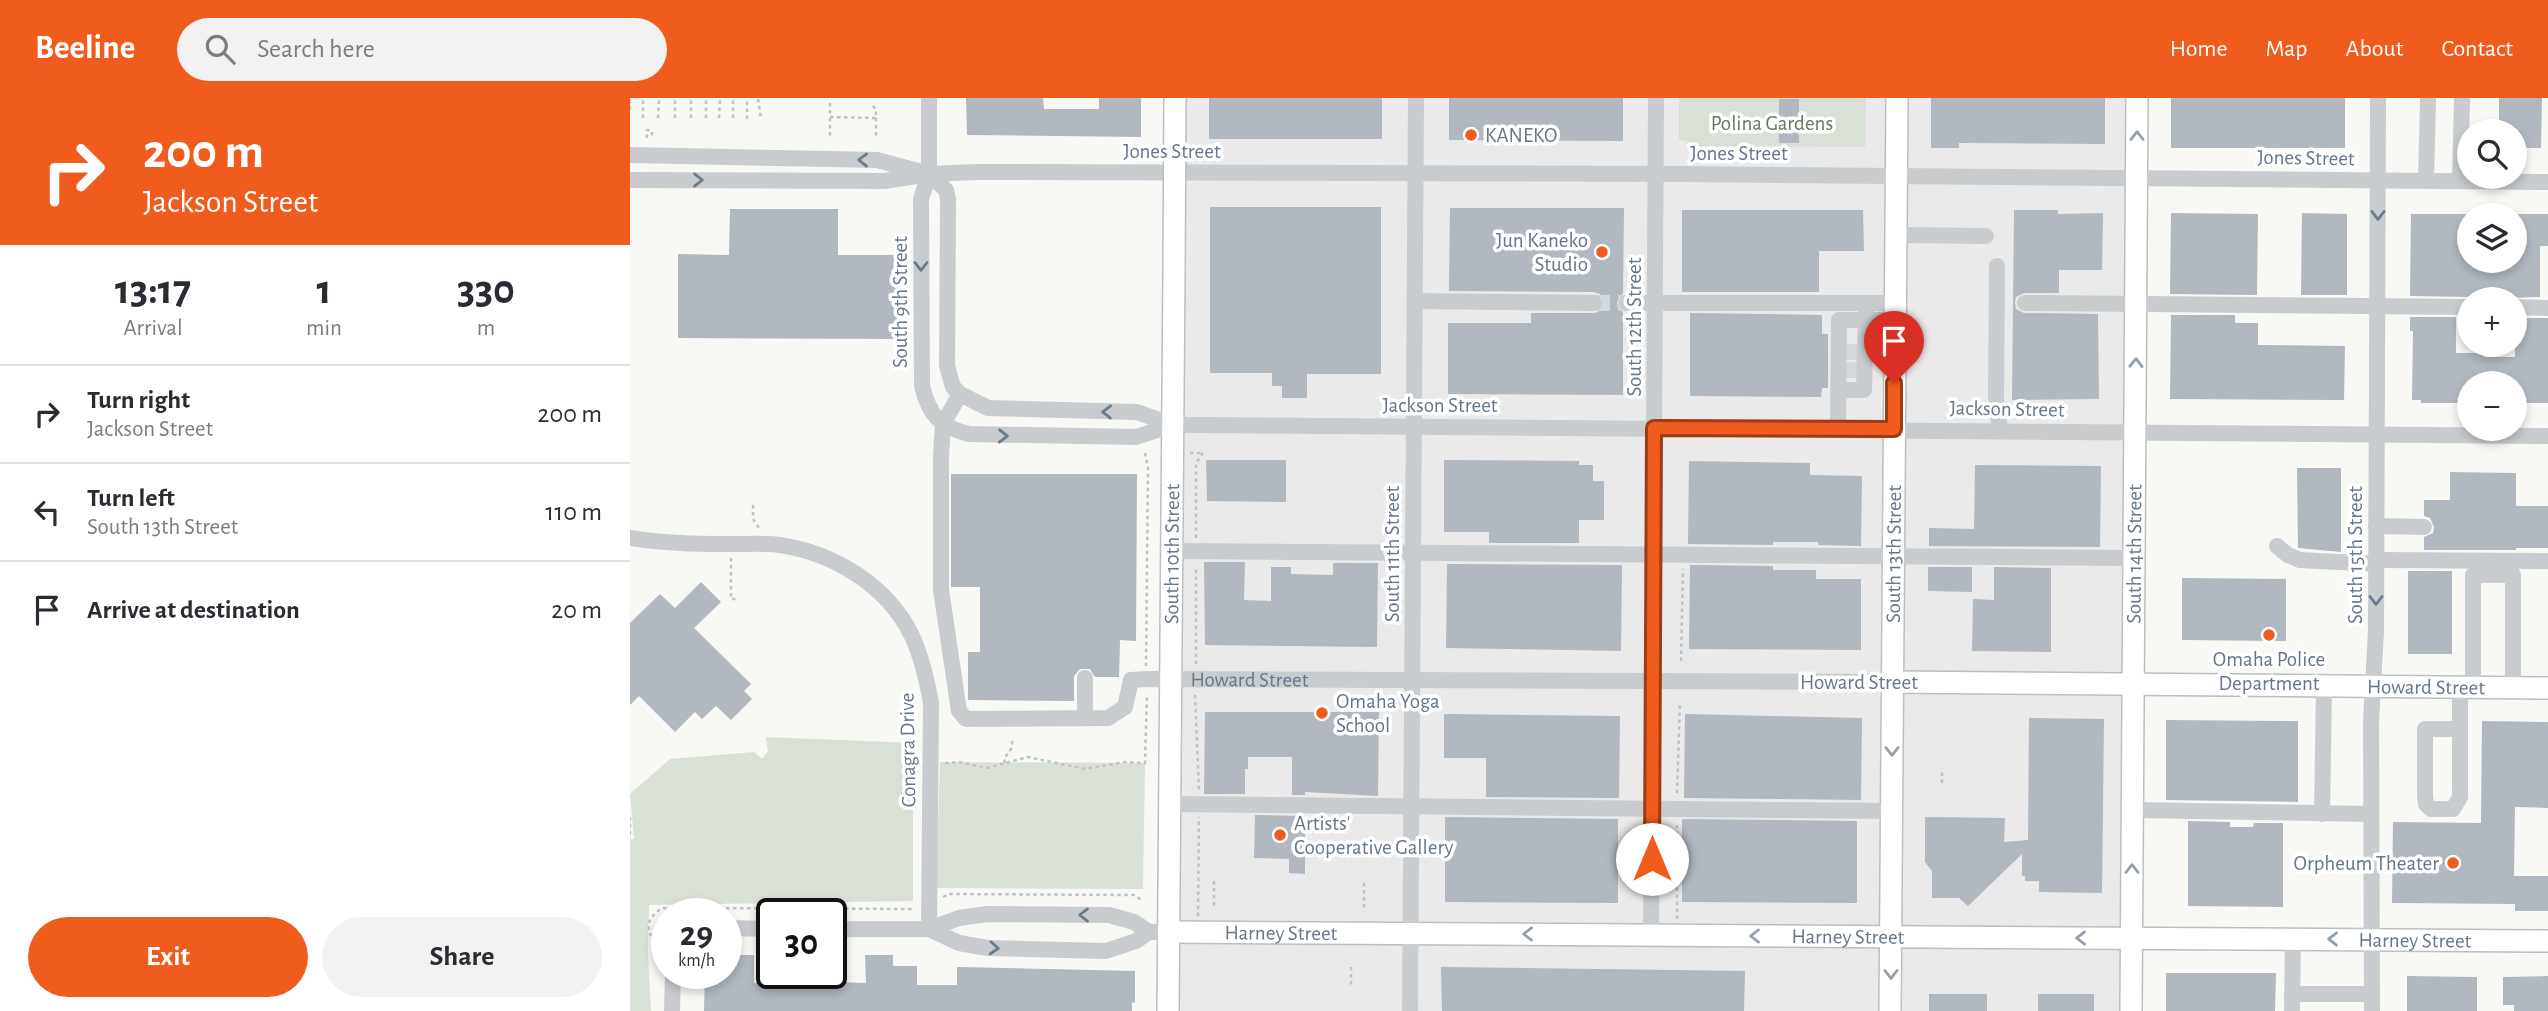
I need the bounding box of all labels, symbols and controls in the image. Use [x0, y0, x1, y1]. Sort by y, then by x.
search box [177, 18, 667, 81]
icon: search [201, 30, 239, 68]
text: Beeline [35, 32, 135, 65]
text: Search here [257, 36, 375, 62]
text: Home [2170, 37, 2228, 61]
text: Map [2266, 37, 2308, 61]
text: About [2346, 37, 2403, 61]
text: Contact [2441, 37, 2513, 61]
park label: Polina Gardens [1711, 113, 1833, 134]
map controls [2457, 119, 2527, 441]
button: search [2457, 119, 2527, 189]
place label: KANEKO [1485, 125, 1557, 146]
icon: right [28, 126, 119, 217]
marker: KANEKO [1463, 127, 1479, 143]
text: 200 m [143, 128, 264, 177]
one-way arrow [2129, 130, 2145, 140]
street label: Jones Street [1123, 141, 1221, 162]
street label: Jones Street [1690, 143, 1788, 164]
street label: Jones Street [2257, 147, 2355, 169]
one-way arrow [857, 152, 868, 167]
one-way arrow [693, 172, 704, 188]
text: Jackson Street [143, 186, 318, 218]
button: layers [2457, 203, 2527, 273]
one-way arrow [2370, 210, 2386, 221]
place label: Jun Kaneko Studio [1496, 230, 1588, 275]
street label: South 9th Street [890, 236, 911, 368]
marker: Jun Kaneko Studio [1594, 244, 1610, 260]
street label: South 12th Street [1624, 257, 1645, 396]
one-way arrow [913, 261, 929, 271]
text: 13:17 [115, 269, 191, 311]
text: 1 [316, 269, 332, 311]
text: 330 [457, 269, 515, 311]
button: + [2457, 287, 2527, 357]
pin [1864, 311, 1924, 383]
text: Arrival [123, 317, 183, 340]
text: min [306, 317, 342, 340]
text: m [477, 317, 495, 340]
icon: arrive [1875, 322, 1913, 360]
one-way arrow [2128, 357, 2143, 368]
button: − [2457, 371, 2527, 441]
text: Turn right [87, 387, 190, 413]
icon: right [28, 395, 66, 433]
street label: Jackson Street [1382, 395, 1498, 416]
street label: Jackson Street [1949, 397, 2065, 421]
text: 200 m [538, 401, 602, 427]
one-way arrow [1101, 404, 1111, 420]
text: Jackson Street [87, 418, 213, 441]
one-way arrow [998, 428, 1009, 443]
street label: South 10th Street [1161, 483, 1183, 624]
street label: South 14th Street [2123, 484, 2145, 624]
text: Turn left [87, 485, 175, 511]
street label: South 11th Street [1382, 485, 1403, 622]
street label: South 13th Street [1882, 485, 1905, 623]
street label: South 15th Street [2345, 486, 2366, 624]
icon: left [28, 493, 66, 531]
text: 110 m [545, 499, 602, 525]
text: South 13th Street [87, 516, 238, 539]
icon: arrive [28, 591, 66, 629]
one-way arrow [2368, 595, 2384, 605]
text: Arrive at destination [87, 597, 300, 623]
text: 20 m [551, 597, 602, 623]
marker: Omaha Police Department [2261, 627, 2277, 643]
place label: Omaha Police Department [2213, 649, 2325, 694]
street label: Howard Street [1191, 669, 1309, 690]
street label: Howard Street [1800, 672, 1918, 693]
street label: Howard Street [2367, 676, 2485, 698]
place label: Omaha Yoga School [1336, 691, 1440, 736]
street label: Conagra Drive [896, 692, 920, 808]
marker: Omaha Yoga School [1314, 705, 1330, 721]
one-way arrow [1884, 746, 1900, 756]
place label: Artists' Cooperative Gallery [1294, 813, 1453, 858]
position arrow [1615, 822, 1689, 896]
marker: Artists' Cooperative Gallery [1272, 827, 1288, 843]
place label: Orpheum Theater [2294, 853, 2439, 874]
marker: Orpheum Theater [2445, 855, 2461, 871]
one-way arrow [2124, 864, 2140, 874]
speed limit sign: 30 [756, 898, 847, 989]
one-way arrow [1079, 907, 1089, 923]
button: Exit [28, 917, 308, 997]
button: Share [322, 917, 602, 997]
text: 29 [680, 917, 713, 952]
street label: Harney Street [1225, 922, 1338, 944]
street label: Harney Street [1792, 926, 1905, 947]
one-way arrow [1522, 927, 1533, 942]
one-way arrow [1750, 928, 1760, 944]
street label: Harney Street [2359, 929, 2472, 951]
one-way arrow [2075, 930, 2086, 946]
one-way arrow [2327, 931, 2338, 947]
one-way arrow [989, 940, 1000, 955]
text: km/h [678, 952, 715, 970]
one-way arrow [1883, 968, 1898, 979]

